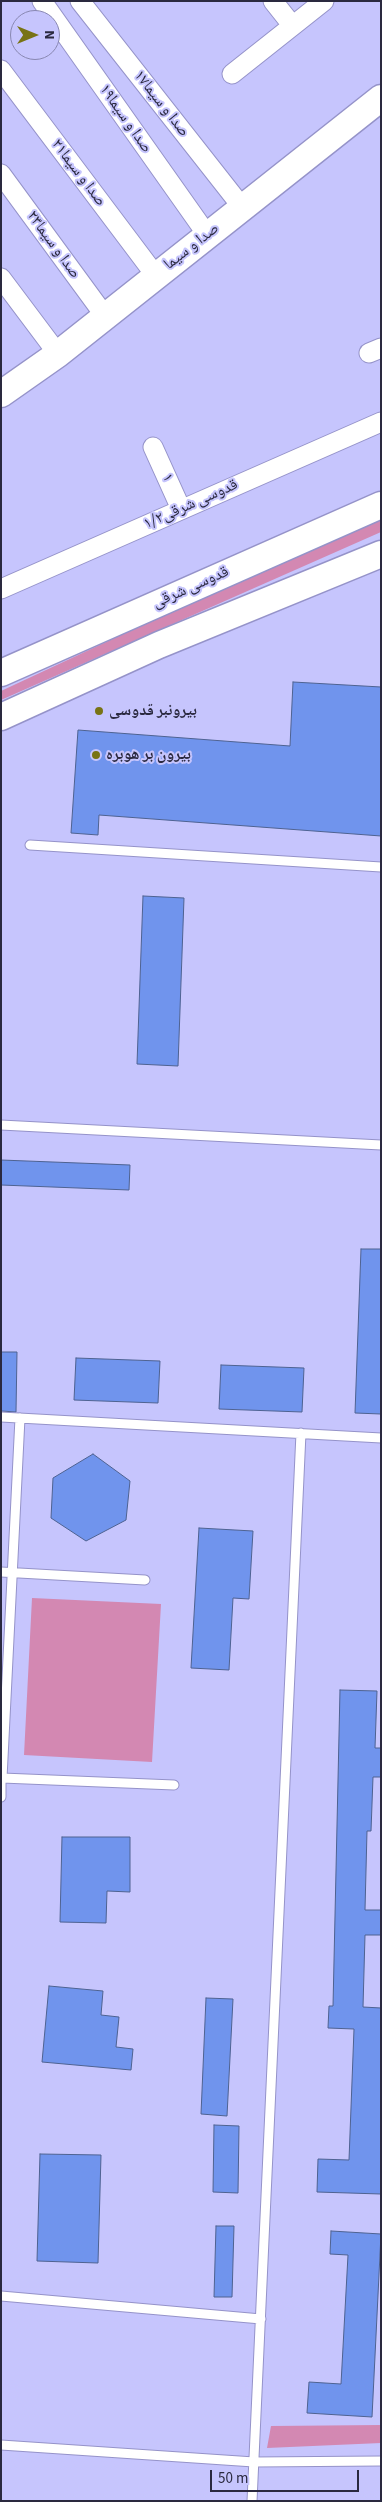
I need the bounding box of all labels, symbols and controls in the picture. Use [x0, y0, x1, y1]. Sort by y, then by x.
north arrow [10, 10, 60, 60]
text: N [39, 30, 59, 40]
street label: صدا و سیما۱۷ [129, 67, 193, 141]
street label: صدا و سیما۱۹ [94, 81, 156, 157]
street label: صدا و سیما۲۱ [47, 136, 109, 210]
street label: صدا و سیما۲۳ [22, 207, 84, 283]
street label: صدا و سیما [161, 219, 223, 275]
street label: ۱ [157, 471, 177, 485]
street label: قدوسی شرقی۱/۲ [141, 476, 241, 534]
street label: قدوسی شرقی [150, 563, 232, 613]
place label: بیرونبر قدوسی [109, 701, 197, 721]
marker: بیرونبر قدوسی [93, 705, 105, 717]
place label: بیرون بر هوبره [106, 745, 191, 765]
marker: بیرون بر هوبره [90, 749, 102, 761]
scale bar [212, 2460, 361, 2492]
text: 50 m [218, 2468, 248, 2489]

